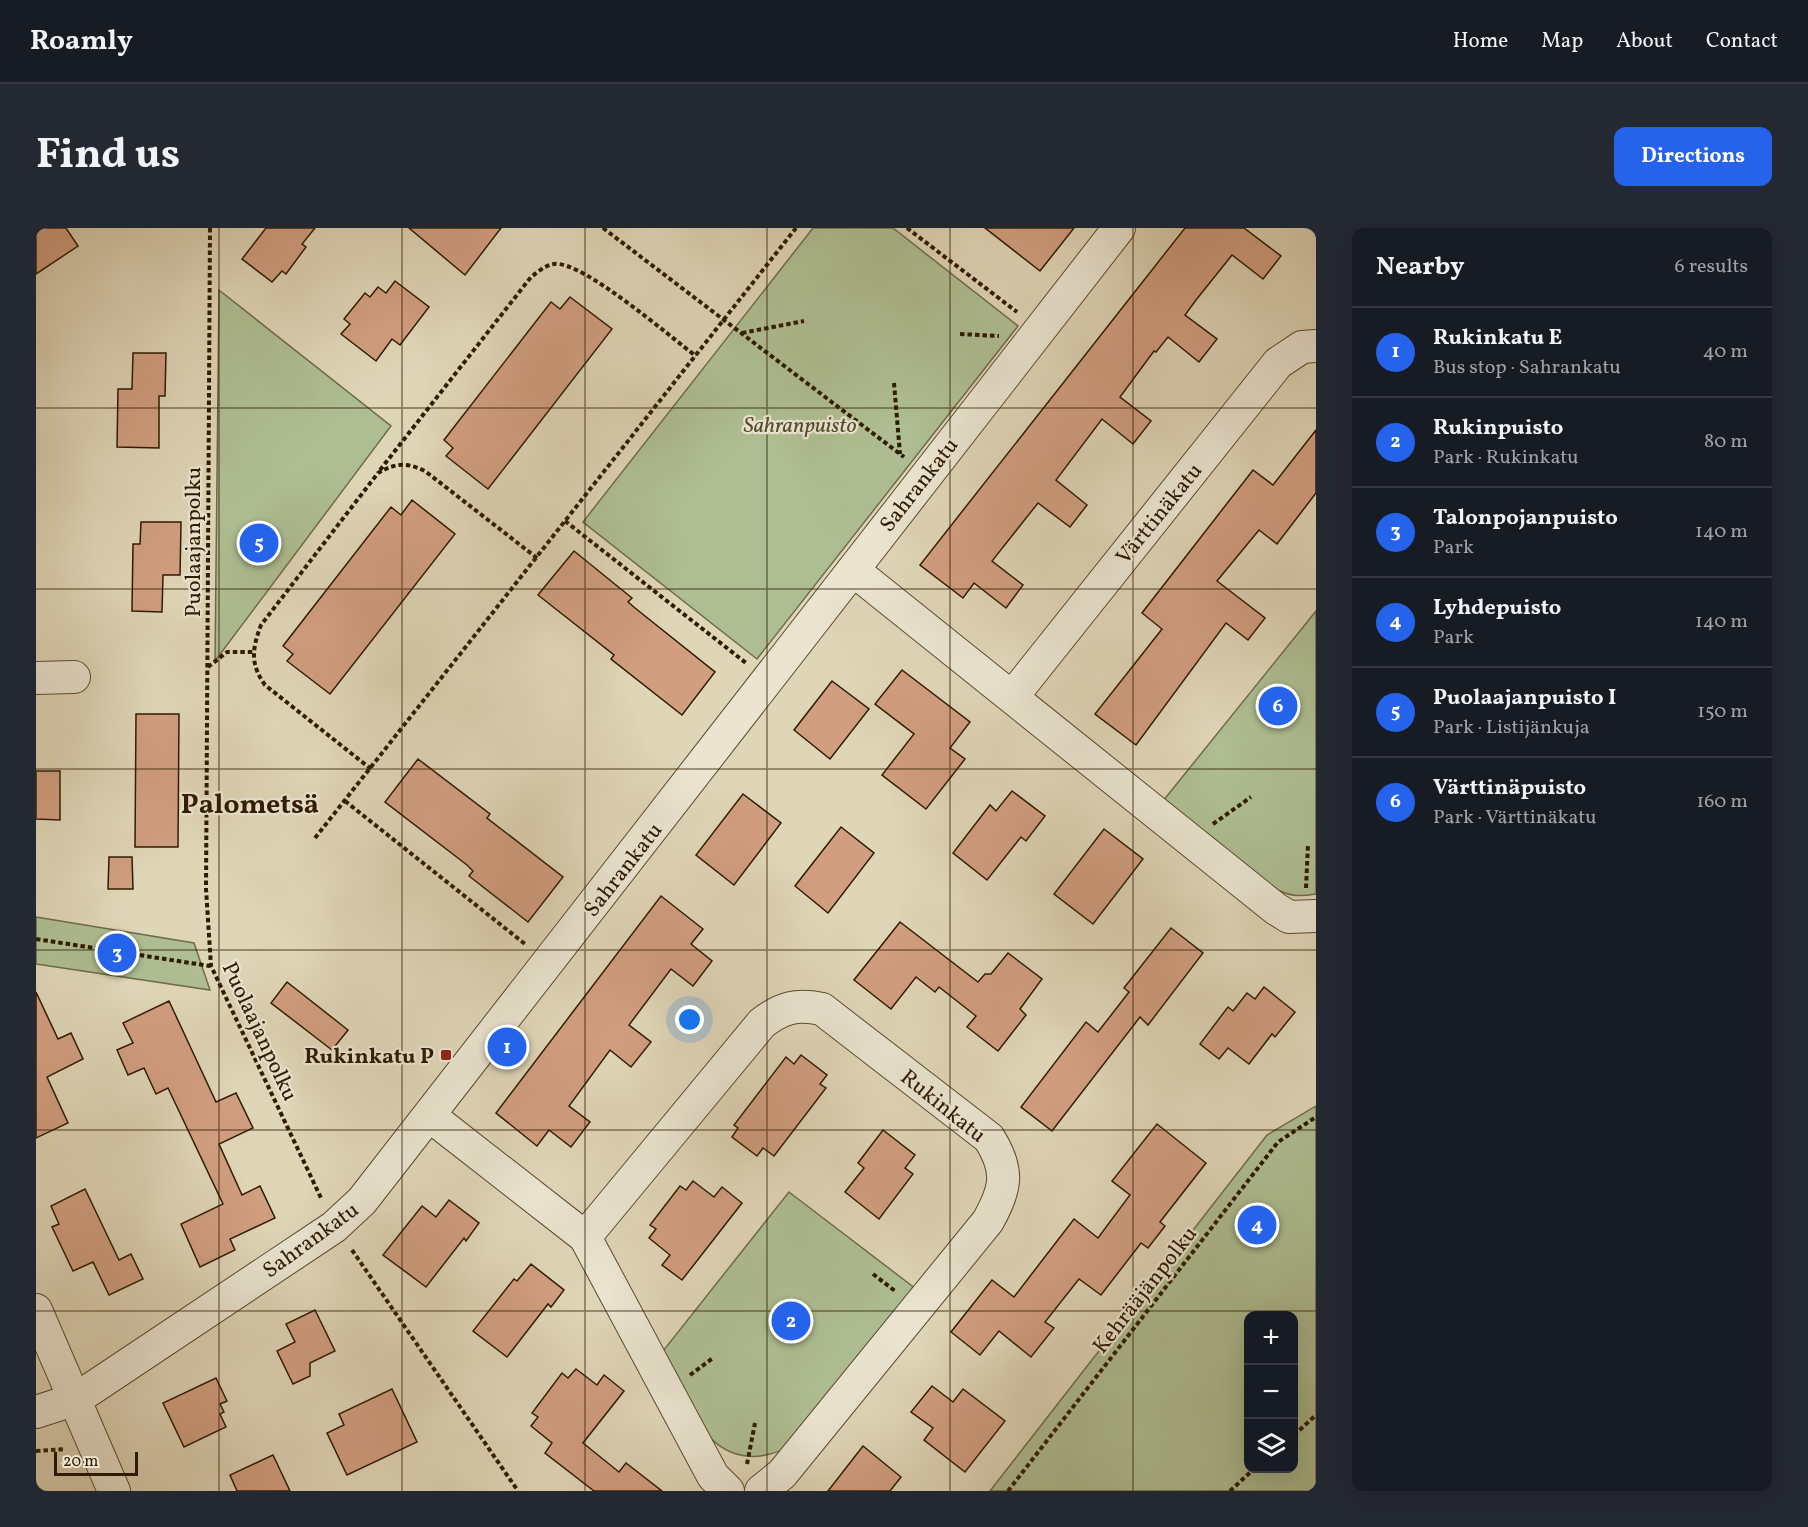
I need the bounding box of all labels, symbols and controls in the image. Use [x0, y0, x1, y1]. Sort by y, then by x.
text: Roamly [30, 22, 133, 61]
text: Home [1453, 27, 1508, 56]
text: Map [1541, 27, 1583, 56]
text: About [1616, 27, 1673, 56]
text: Contact [1706, 27, 1778, 56]
text: Find us [36, 127, 180, 186]
button: Directions [1614, 127, 1772, 186]
text: Nearby [1376, 249, 1465, 285]
text: 6 results [1675, 253, 1748, 281]
text: Rukinkatu E [1433, 323, 1562, 354]
text: 1 [1391, 338, 1400, 366]
text: 40 m [1703, 338, 1748, 366]
text: Bus stop · Sahrankatu [1433, 354, 1621, 382]
park label: Sahranpuisto [744, 411, 856, 442]
text: Rukinpuisto [1433, 413, 1563, 444]
text: 2 [1390, 428, 1401, 456]
text: 80 m [1704, 428, 1748, 456]
street label: Sahrankatu [873, 432, 967, 539]
text: Park · Rukinkatu [1433, 444, 1578, 472]
street label: Värttinäkatu [1109, 457, 1211, 572]
street label: Puolaajanpolku [179, 467, 210, 617]
text: Talonpojanpuisto [1433, 503, 1618, 534]
text: 3 [1390, 518, 1401, 546]
text: 140 m [1695, 518, 1748, 546]
pin: 5 [240, 520, 278, 566]
text: Park [1433, 534, 1474, 562]
text: Lyhdepuisto [1433, 593, 1561, 624]
text: 4 [1389, 608, 1402, 636]
text: 140 m [1695, 608, 1748, 636]
text: Park [1433, 624, 1474, 652]
text: Puolaajanpuisto I [1433, 683, 1616, 714]
pin: 6 [1258, 684, 1298, 728]
text: 5 [1391, 698, 1400, 726]
text: 150 m [1697, 698, 1748, 726]
text: Park · Listijänkuja [1433, 714, 1590, 742]
text: Värttinäpuisto [1433, 773, 1586, 804]
district label: Palometsä [181, 786, 319, 825]
text: 6 [1390, 788, 1401, 816]
text: 160 m [1696, 788, 1748, 816]
text: Park · Värttinäkatu [1433, 804, 1596, 832]
street label: Sahrankatu [577, 817, 671, 924]
pin: 3 [98, 930, 136, 976]
street label: Puolaajanpolku [213, 957, 305, 1107]
your location [675, 1005, 704, 1034]
pin: 1 [488, 1024, 526, 1070]
place label: Rukinkatu P [304, 1042, 434, 1073]
marker: Rukinkatu P [439, 1048, 453, 1062]
street label: Rukinkatu [893, 1063, 992, 1151]
street label: Sahrankatu [257, 1195, 366, 1287]
pin: 4 [1238, 1202, 1276, 1248]
street label: Kehrääjänpolku [1086, 1220, 1206, 1361]
pin: 2 [772, 1298, 810, 1344]
map controls [1244, 1311, 1298, 1473]
button: + [1244, 1311, 1298, 1365]
button: − [1244, 1365, 1298, 1419]
button: layers [1244, 1419, 1298, 1473]
scale bar [54, 1449, 138, 1476]
text: 20 m [63, 1451, 98, 1473]

